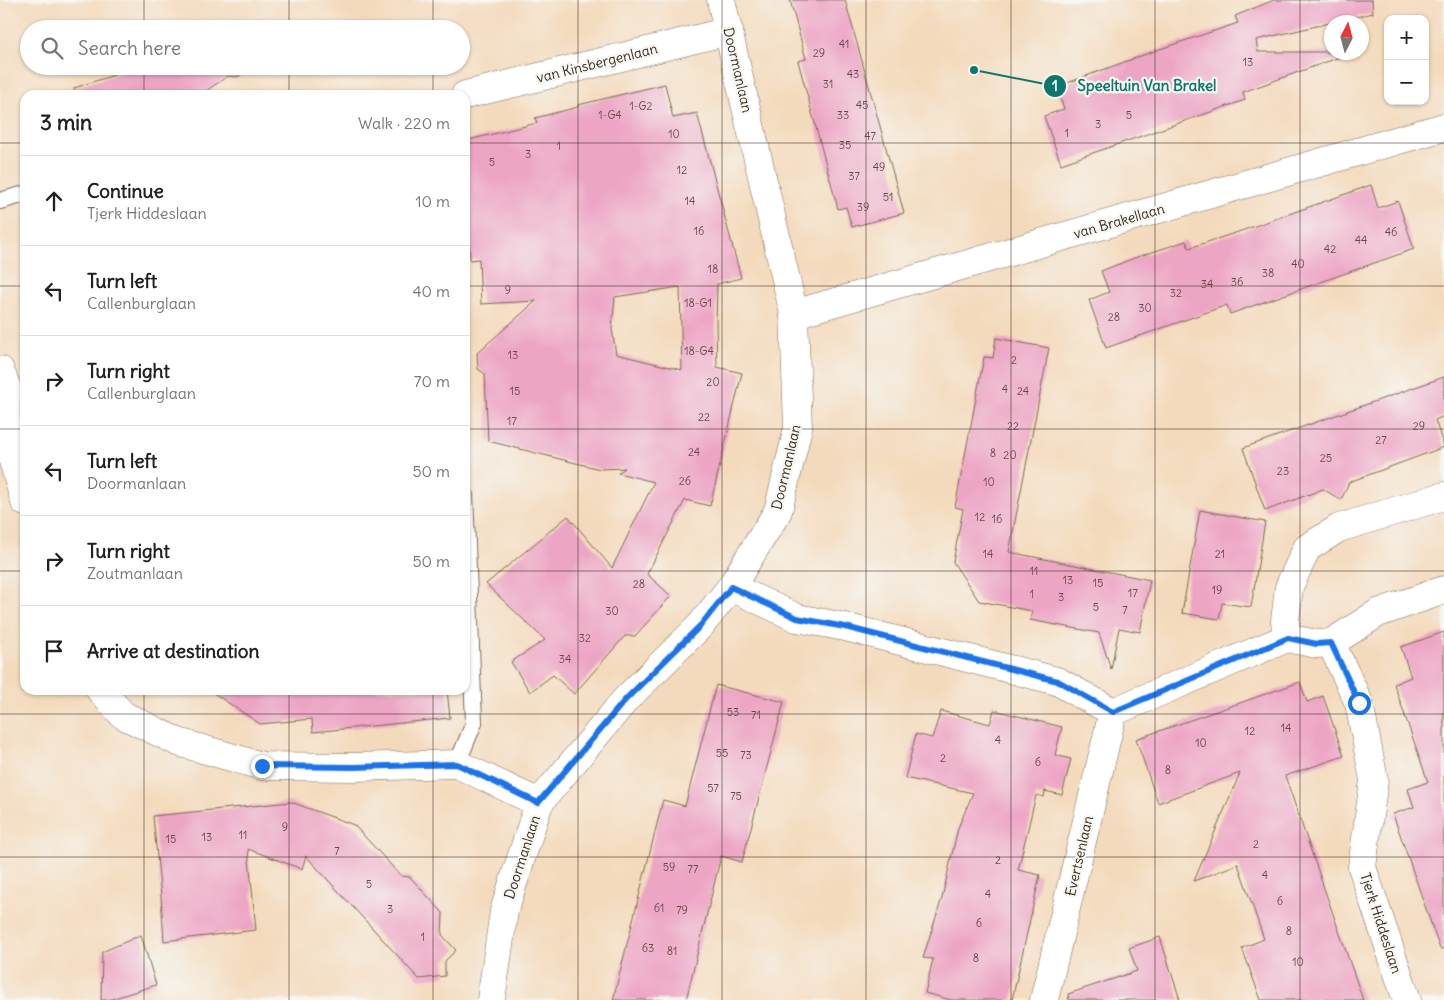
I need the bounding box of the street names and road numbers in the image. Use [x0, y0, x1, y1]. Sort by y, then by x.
street label: Doormanlaan [719, 26, 757, 114]
street label: van Kinsbergenlaan [535, 39, 659, 87]
street label: van Brakellaan [1071, 199, 1167, 243]
street label: Doormanlaan [767, 423, 805, 511]
street label: Doormanlaan [500, 813, 544, 901]
street label: Evertsenlaan [1061, 814, 1097, 898]
street label: Tjerk Hiddeslaan [1356, 870, 1406, 976]

